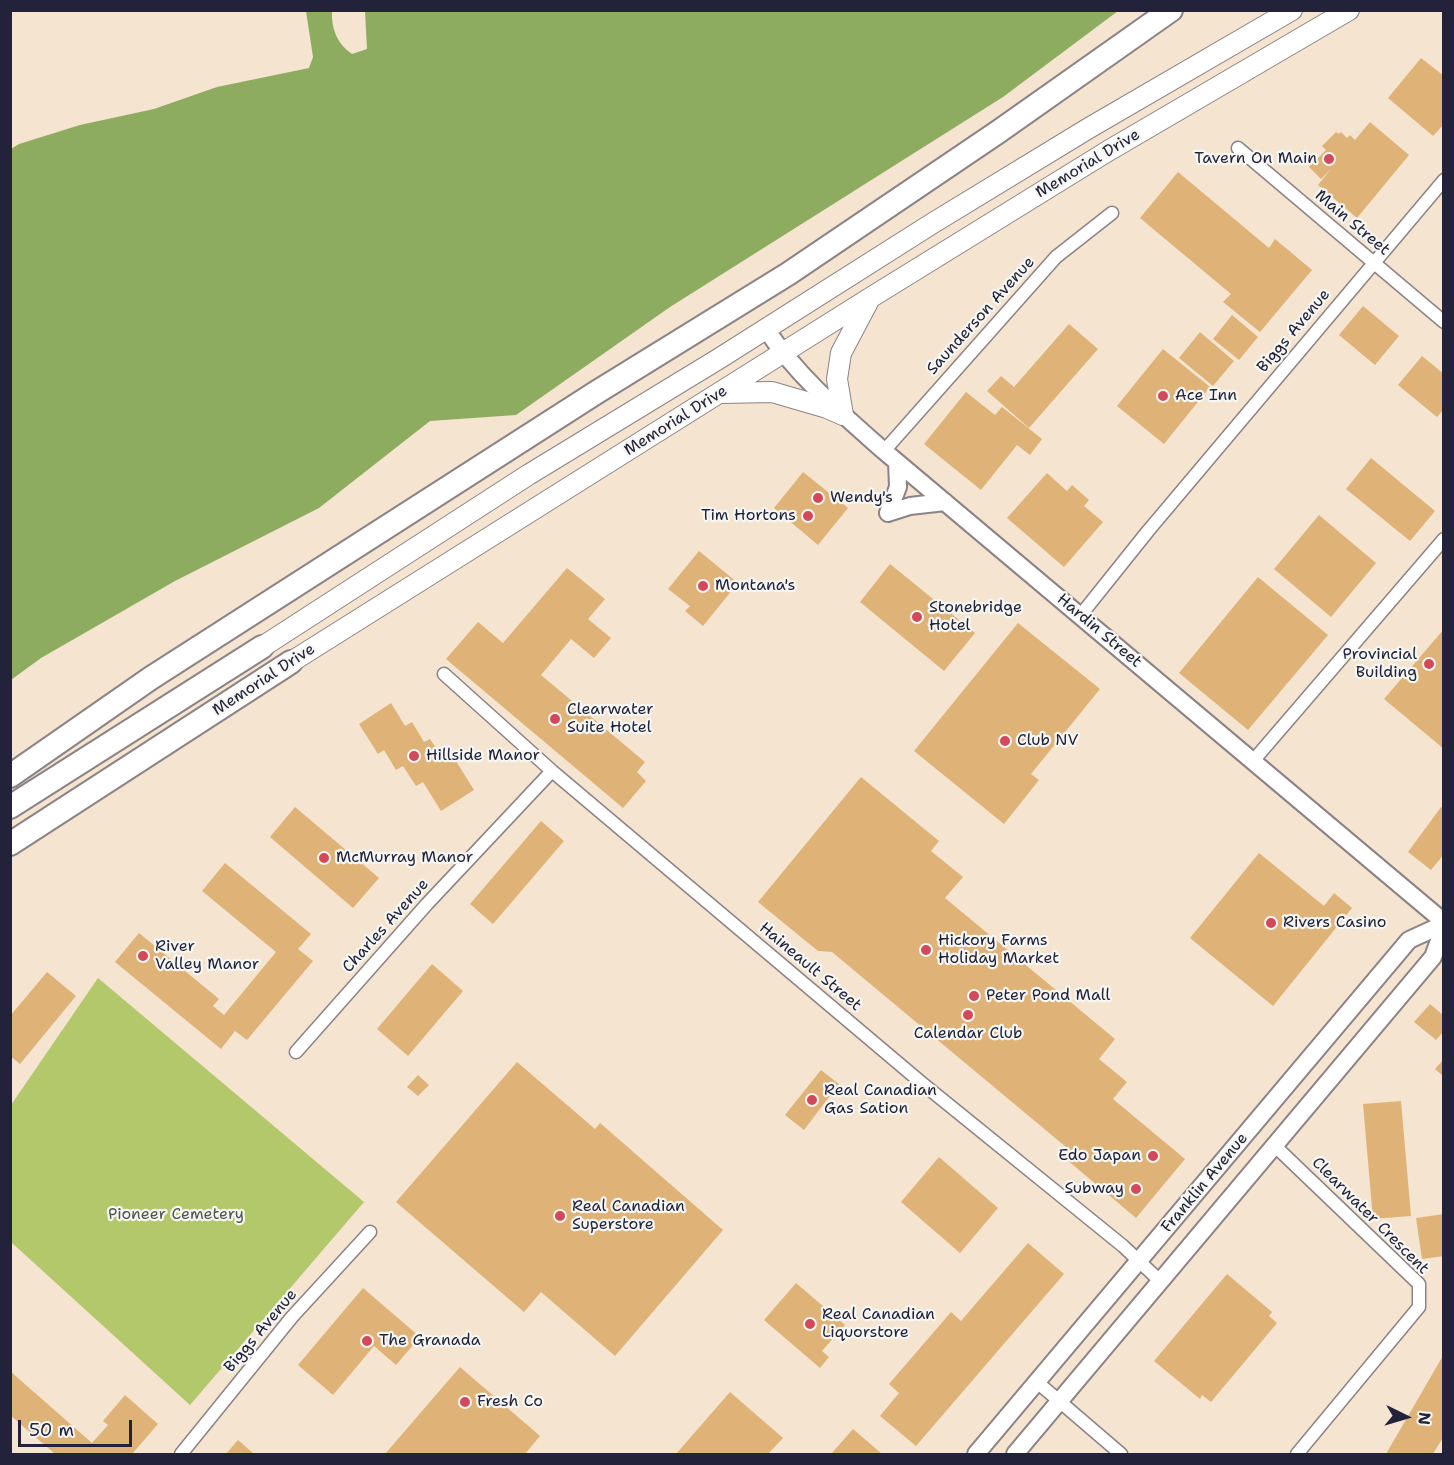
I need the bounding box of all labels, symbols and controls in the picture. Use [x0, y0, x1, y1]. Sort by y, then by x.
street label: Memorial Drive [1032, 125, 1144, 203]
place label: Tavern On Main [1194, 149, 1317, 169]
marker: Tavern On Main [1322, 152, 1336, 166]
street label: Main Street [1311, 186, 1393, 260]
street label: Saunderson Avenue [923, 253, 1039, 379]
street label: Biggs Avenue [1254, 285, 1334, 377]
street label: Memorial Drive [621, 382, 731, 460]
place label: Ace Inn [1175, 386, 1237, 406]
marker: Ace Inn [1156, 389, 1170, 403]
place label: Wendy's [830, 488, 893, 508]
marker: Wendy's [811, 491, 825, 505]
place label: Tim Hortons [701, 506, 796, 526]
marker: Tim Hortons [801, 509, 815, 523]
place label: Montana's [715, 576, 795, 596]
marker: Montana's [696, 579, 710, 593]
street label: Hardin Street [1053, 590, 1145, 672]
place label: Stonebridge Hotel [929, 598, 1022, 636]
marker: Stonebridge Hotel [910, 610, 924, 624]
street label: Memorial Drive [209, 640, 319, 720]
place label: Provincial Building [1343, 645, 1417, 683]
marker: Provincial Building [1422, 657, 1436, 671]
place label: Clearwater Suite Hotel [567, 700, 654, 738]
marker: Clearwater Suite Hotel [548, 712, 562, 726]
place label: Club NV [1017, 731, 1078, 751]
marker: Club NV [998, 734, 1012, 748]
place label: Hillside Manor [426, 746, 540, 766]
marker: Hillside Manor [407, 749, 421, 763]
place label: McMurray Manor [336, 848, 473, 868]
marker: McMurray Manor [317, 851, 331, 865]
street label: Charles Avenue [339, 875, 433, 977]
place label: Rivers Casino [1283, 913, 1387, 933]
marker: Rivers Casino [1264, 916, 1278, 930]
street label: Haineault Street [755, 919, 865, 1015]
place label: Hickory Farms Holiday Market [938, 931, 1059, 969]
place label: River Valley Manor [155, 937, 259, 975]
marker: Hickory Farms Holiday Market [919, 943, 933, 957]
marker: River Valley Manor [136, 949, 150, 963]
place label: Peter Pond Mall [986, 986, 1110, 1006]
marker: Peter Pond Mall [967, 989, 981, 1003]
marker: Calendar Club [961, 1008, 975, 1022]
place label: Calendar Club [914, 1024, 1022, 1044]
place label: Real Canadian Gas Sation [824, 1081, 937, 1119]
marker: Real Canadian Gas Sation [805, 1093, 819, 1107]
street label: Franklin Avenue [1158, 1129, 1252, 1237]
place label: Edo Japan [1058, 1146, 1141, 1166]
marker: Edo Japan [1146, 1149, 1160, 1163]
street label: Clearwater Crescent [1307, 1153, 1433, 1279]
place label: Subway [1064, 1179, 1124, 1199]
marker: Subway [1129, 1182, 1143, 1196]
place label: Real Canadian Superstore [572, 1197, 685, 1235]
park label: Pioneer Cemetery [108, 1205, 244, 1225]
marker: Real Canadian Superstore [553, 1209, 567, 1223]
street label: Biggs Avenue [221, 1285, 301, 1377]
place label: Real Canadian Liquorstore [822, 1305, 935, 1343]
marker: Real Canadian Liquorstore [803, 1317, 817, 1331]
place label: The Granada [379, 1331, 481, 1351]
marker: The Granada [360, 1334, 374, 1348]
north arrow [1376, 1387, 1436, 1447]
place label: Fresh Co [477, 1392, 543, 1412]
marker: Fresh Co [458, 1395, 472, 1409]
scale bar [21, 1408, 135, 1446]
text: N [1413, 1411, 1435, 1426]
text: 50 m [29, 1418, 74, 1442]

